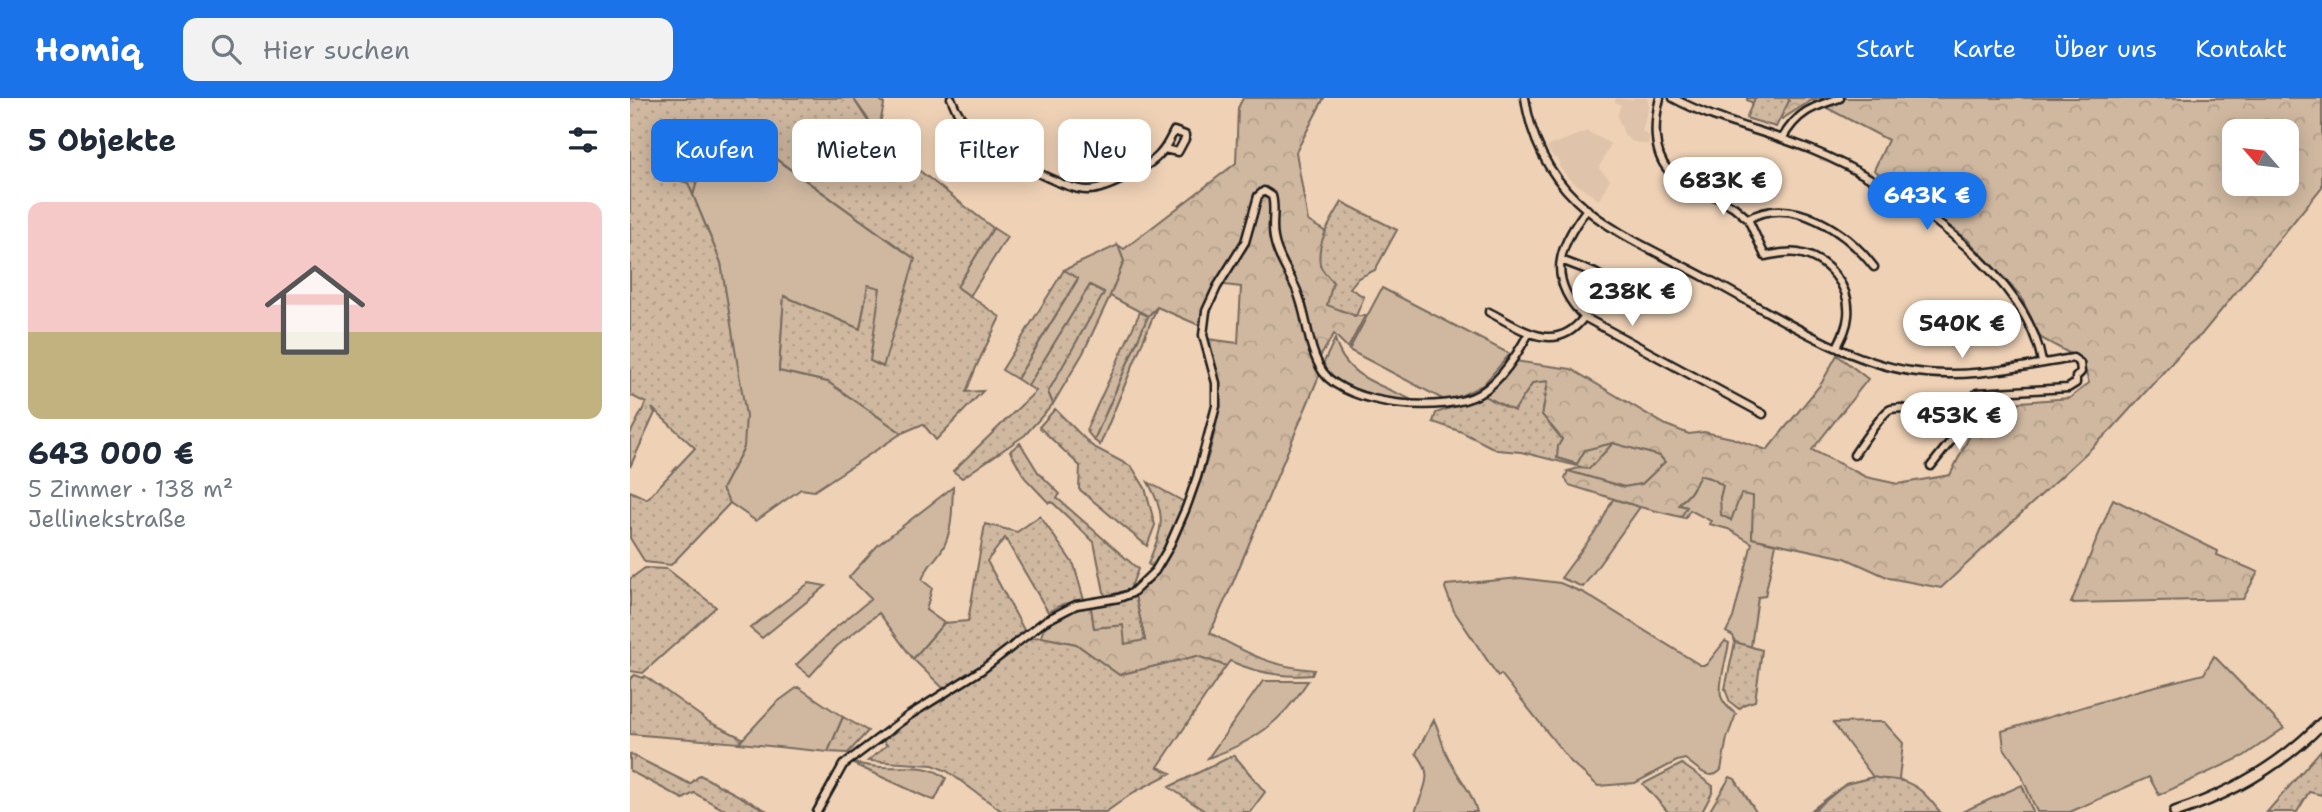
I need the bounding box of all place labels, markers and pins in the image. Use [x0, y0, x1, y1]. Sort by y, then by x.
pin: 683K € [1666, 158, 1780, 217]
pin: 643K € [1870, 172, 1984, 232]
pin: 238K € [1575, 268, 1689, 328]
pin: 540K € [1905, 300, 2019, 360]
pin: 453K € [1902, 392, 2016, 452]

